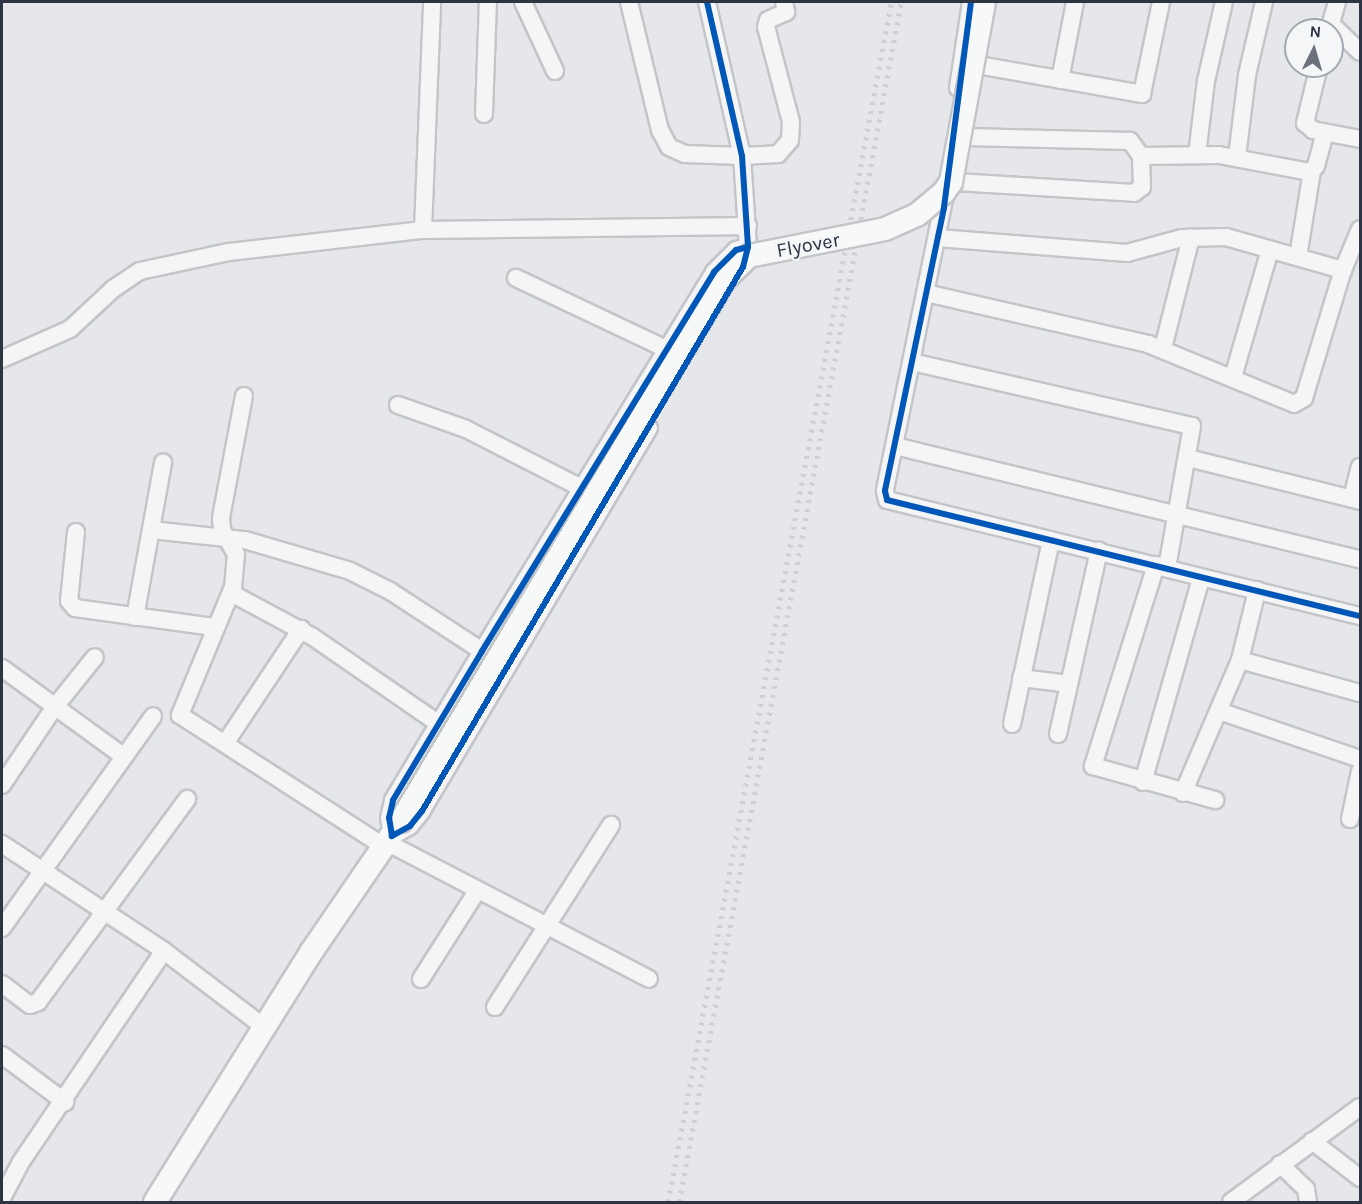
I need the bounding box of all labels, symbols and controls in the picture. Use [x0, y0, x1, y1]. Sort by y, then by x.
north arrow [1284, 18, 1344, 78]
text: N [1309, 22, 1322, 42]
street label: Flyover [774, 228, 842, 262]

